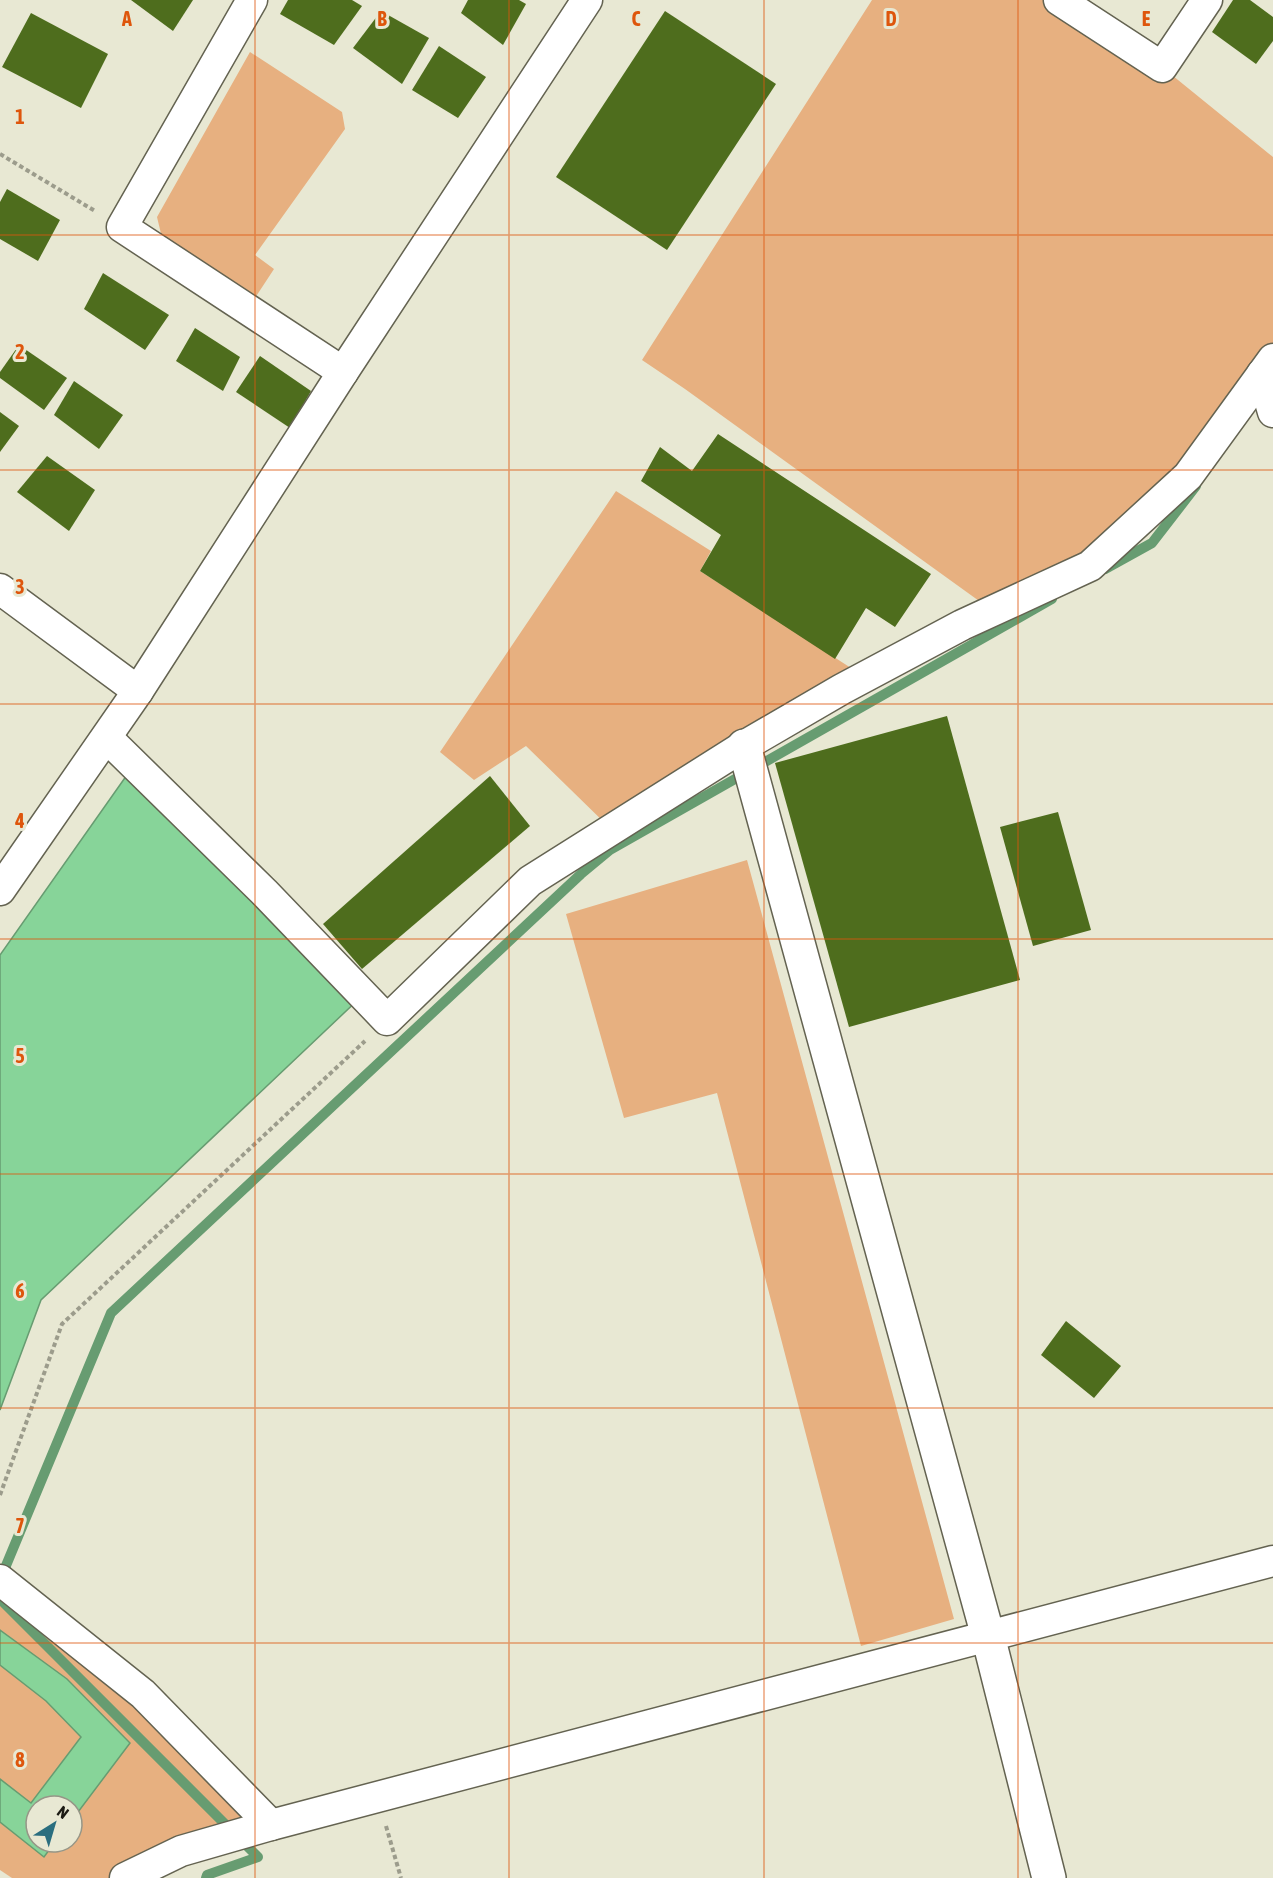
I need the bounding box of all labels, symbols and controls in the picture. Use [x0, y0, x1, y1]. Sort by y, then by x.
text: A [121, 7, 132, 30]
text: B [377, 7, 387, 30]
text: C [632, 7, 641, 30]
text: D [885, 7, 897, 30]
text: E [1142, 7, 1151, 30]
text: 1 [15, 105, 25, 128]
text: 2 [15, 340, 25, 363]
text: 3 [15, 575, 25, 598]
text: 4 [14, 809, 25, 832]
text: 5 [15, 1044, 25, 1067]
text: 6 [15, 1279, 25, 1302]
text: 7 [15, 1514, 25, 1537]
text: 8 [15, 1748, 25, 1771]
north arrow [24, 1794, 84, 1854]
text: N [54, 1802, 72, 1822]

